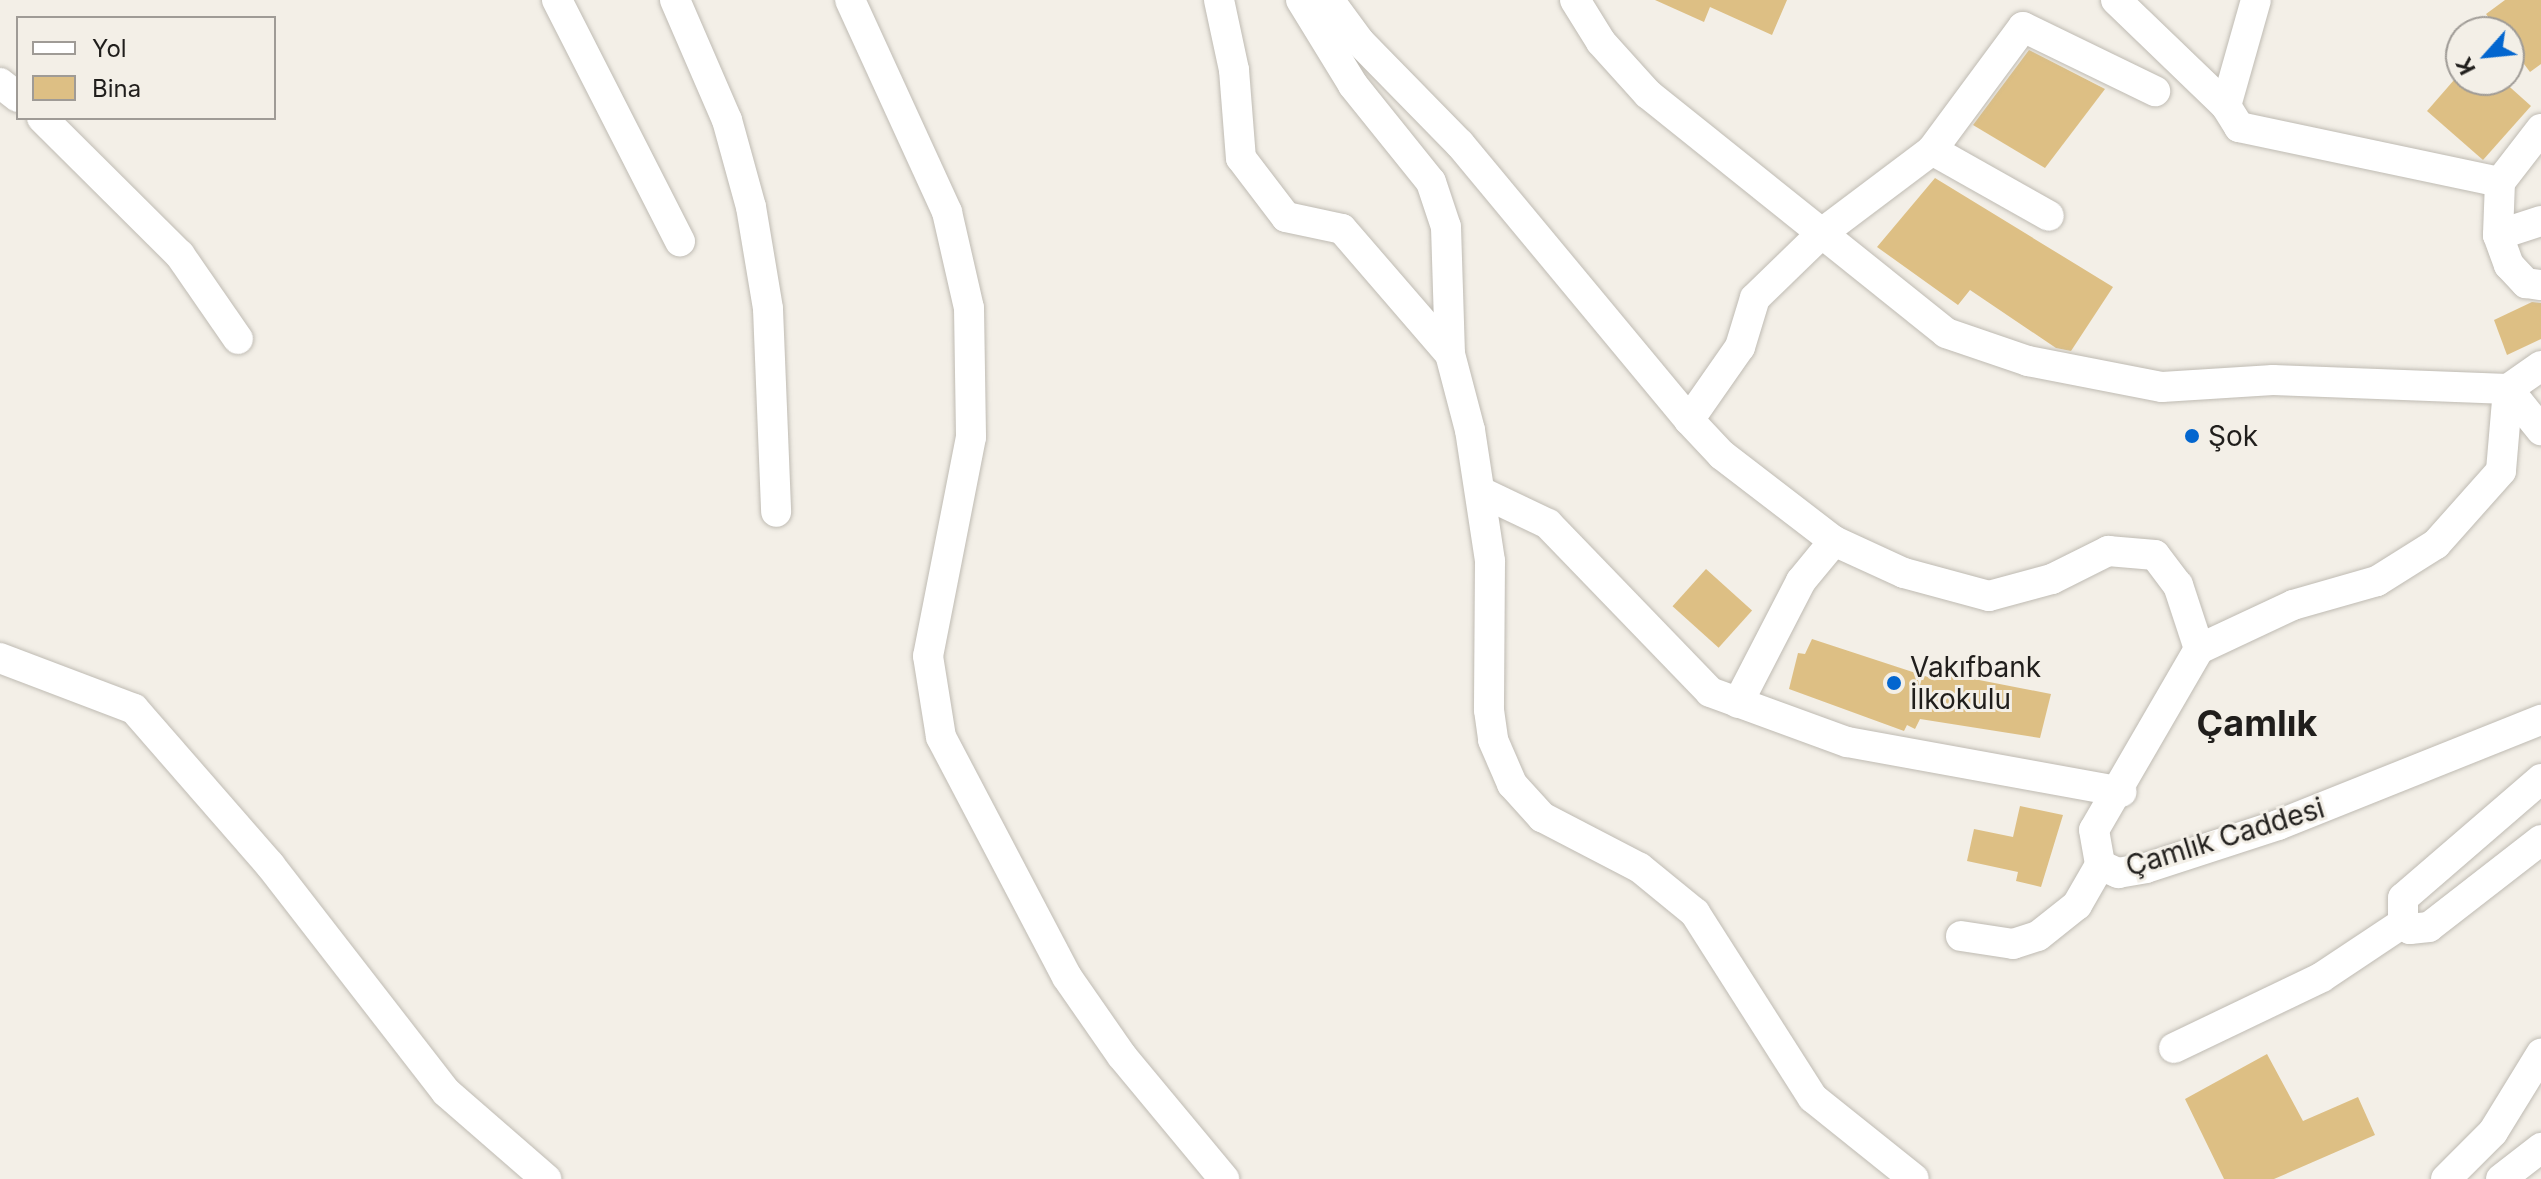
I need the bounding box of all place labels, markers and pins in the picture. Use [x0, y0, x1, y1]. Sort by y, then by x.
place label: Şok [2208, 419, 2258, 453]
marker: Şok [2183, 427, 2201, 445]
place label: Vakıfbank İlkokulu [1910, 650, 2041, 716]
marker: Vakıfbank İlkokulu [1885, 674, 1903, 692]

